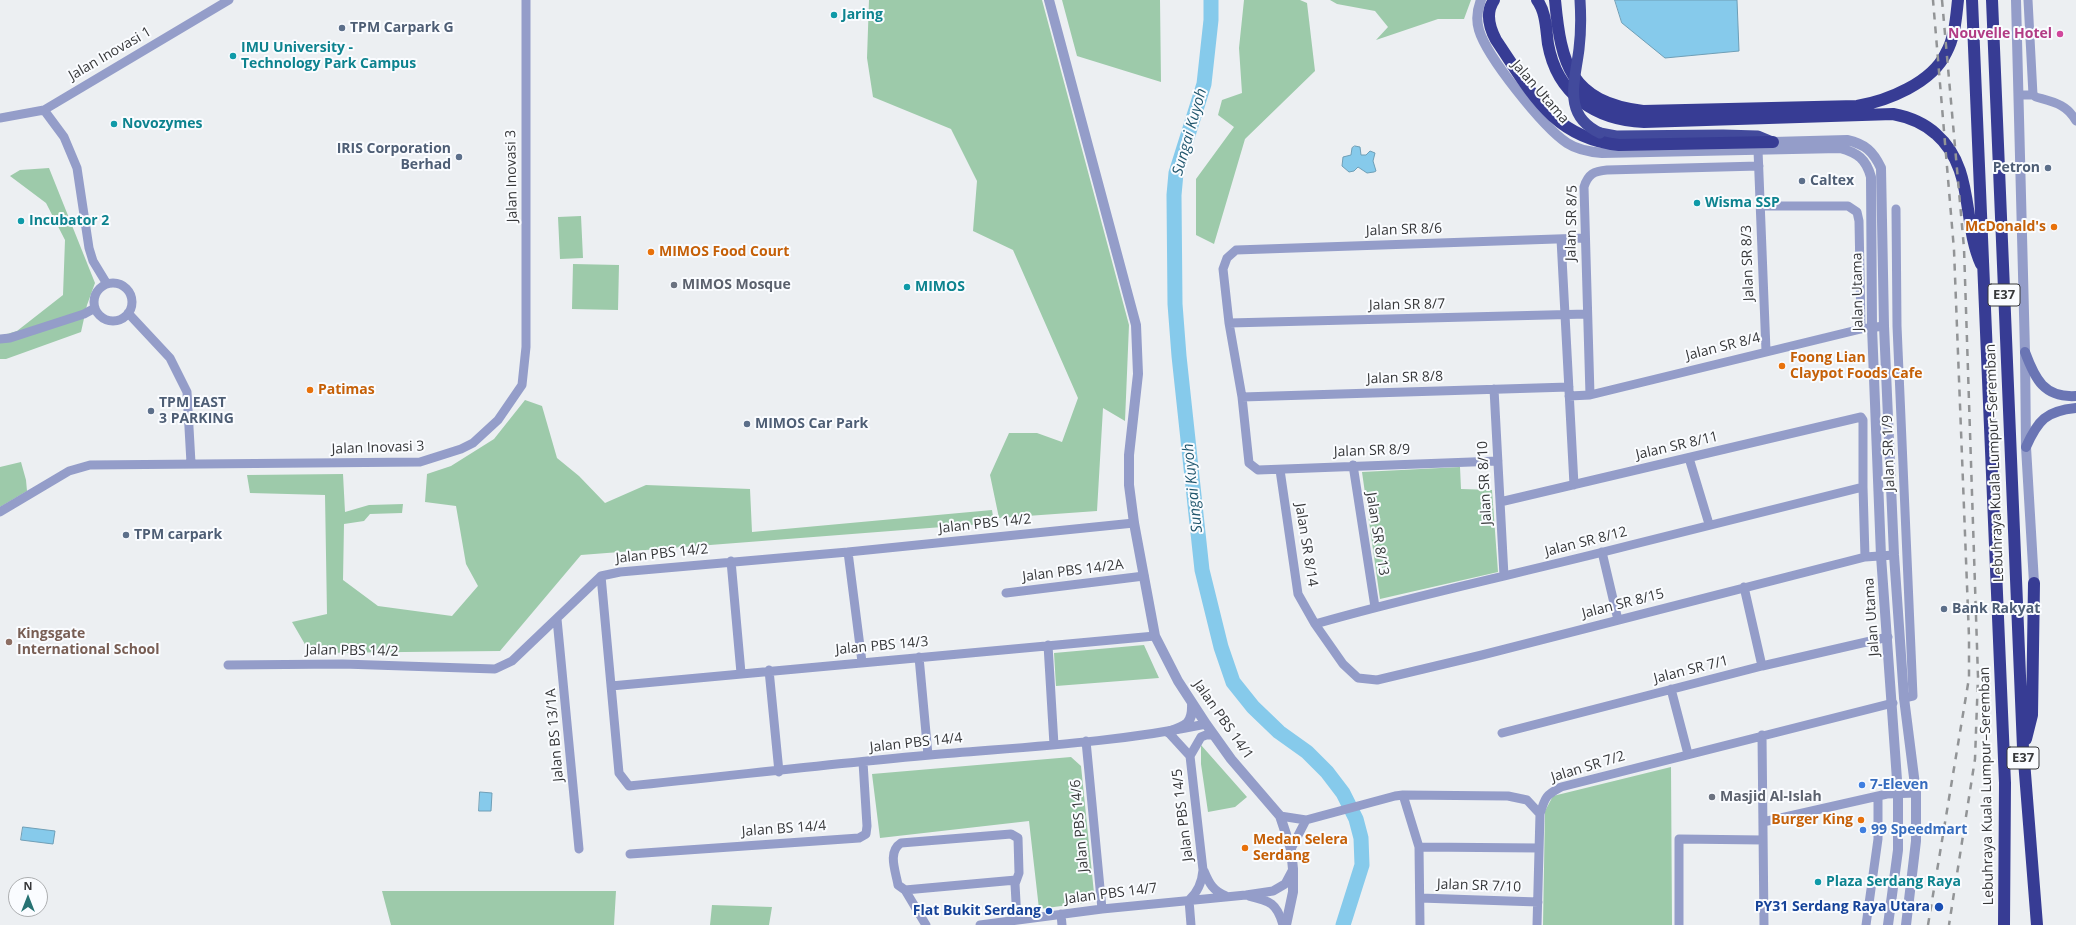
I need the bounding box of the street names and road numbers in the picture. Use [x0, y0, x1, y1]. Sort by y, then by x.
street label: Jalan Inovasi 1 [66, 24, 154, 84]
street label: Jalan Utama [1508, 57, 1572, 127]
street label: Jalan Inovasi 3 [503, 130, 521, 222]
street label: Jalan SR 8/5 [1563, 185, 1581, 261]
street label: Jalan SR 8/6 [1366, 220, 1442, 240]
street label: Jalan SR 8/3 [1738, 225, 1758, 301]
street label: Jalan Utama [1849, 252, 1867, 332]
road number: E37 [1988, 284, 2020, 306]
street label: Jalan SR 8/7 [1369, 296, 1445, 314]
street label: Jalan SR 8/4 [1684, 330, 1762, 364]
street label: Lebuhraya Kuala Lumpur–Seremban [1982, 344, 2008, 582]
street label: Jalan SR 8/8 [1367, 368, 1443, 388]
street label: Jalan SR 1/9 [1879, 415, 1899, 491]
street label: Jalan SR 8/11 [1634, 428, 1720, 464]
street label: Jalan Inovasi 3 [331, 438, 425, 458]
street label: Jalan SR 8/9 [1334, 441, 1410, 461]
street label: Jalan SR 8/10 [1474, 441, 1496, 525]
street label: Jalan SR 8/13 [1362, 491, 1392, 577]
street label: Jalan SR 8/14 [1291, 502, 1321, 588]
street label: Jalan PBS 14/2 [938, 511, 1032, 537]
street label: Jalan SR 8/12 [1543, 524, 1629, 560]
street label: Jalan PBS 14/2 [615, 541, 709, 567]
street label: Jalan PBS 14/2A [1021, 556, 1125, 586]
street label: Jalan Utama [1861, 577, 1883, 657]
street label: Jalan SR 8/15 [1580, 586, 1666, 622]
street label: Jalan PBS 14/3 [835, 634, 929, 658]
street label: Jalan PBS 14/2 [305, 642, 399, 660]
street label: Jalan SR 7/1 [1652, 653, 1730, 687]
street label: Lebuhraya Kuala Lumpur–Seremban [1977, 667, 1997, 905]
street label: Jalan PBS 14/1 [1189, 677, 1257, 763]
street label: Jalan BS 13/1A [543, 688, 567, 782]
street label: Jalan PBS 14/4 [869, 730, 963, 756]
road number: E37 [2007, 747, 2039, 769]
street label: Jalan SR 7/2 [1549, 748, 1627, 786]
street label: Jalan PBS 14/5 [1169, 768, 1197, 862]
street label: Jalan PBS 14/6 [1068, 779, 1092, 873]
street label: Jalan BS 14/4 [741, 818, 827, 840]
street label: Jalan SR 7/10 [1437, 876, 1521, 896]
street label: Jalan PBS 14/7 [1064, 880, 1158, 908]

